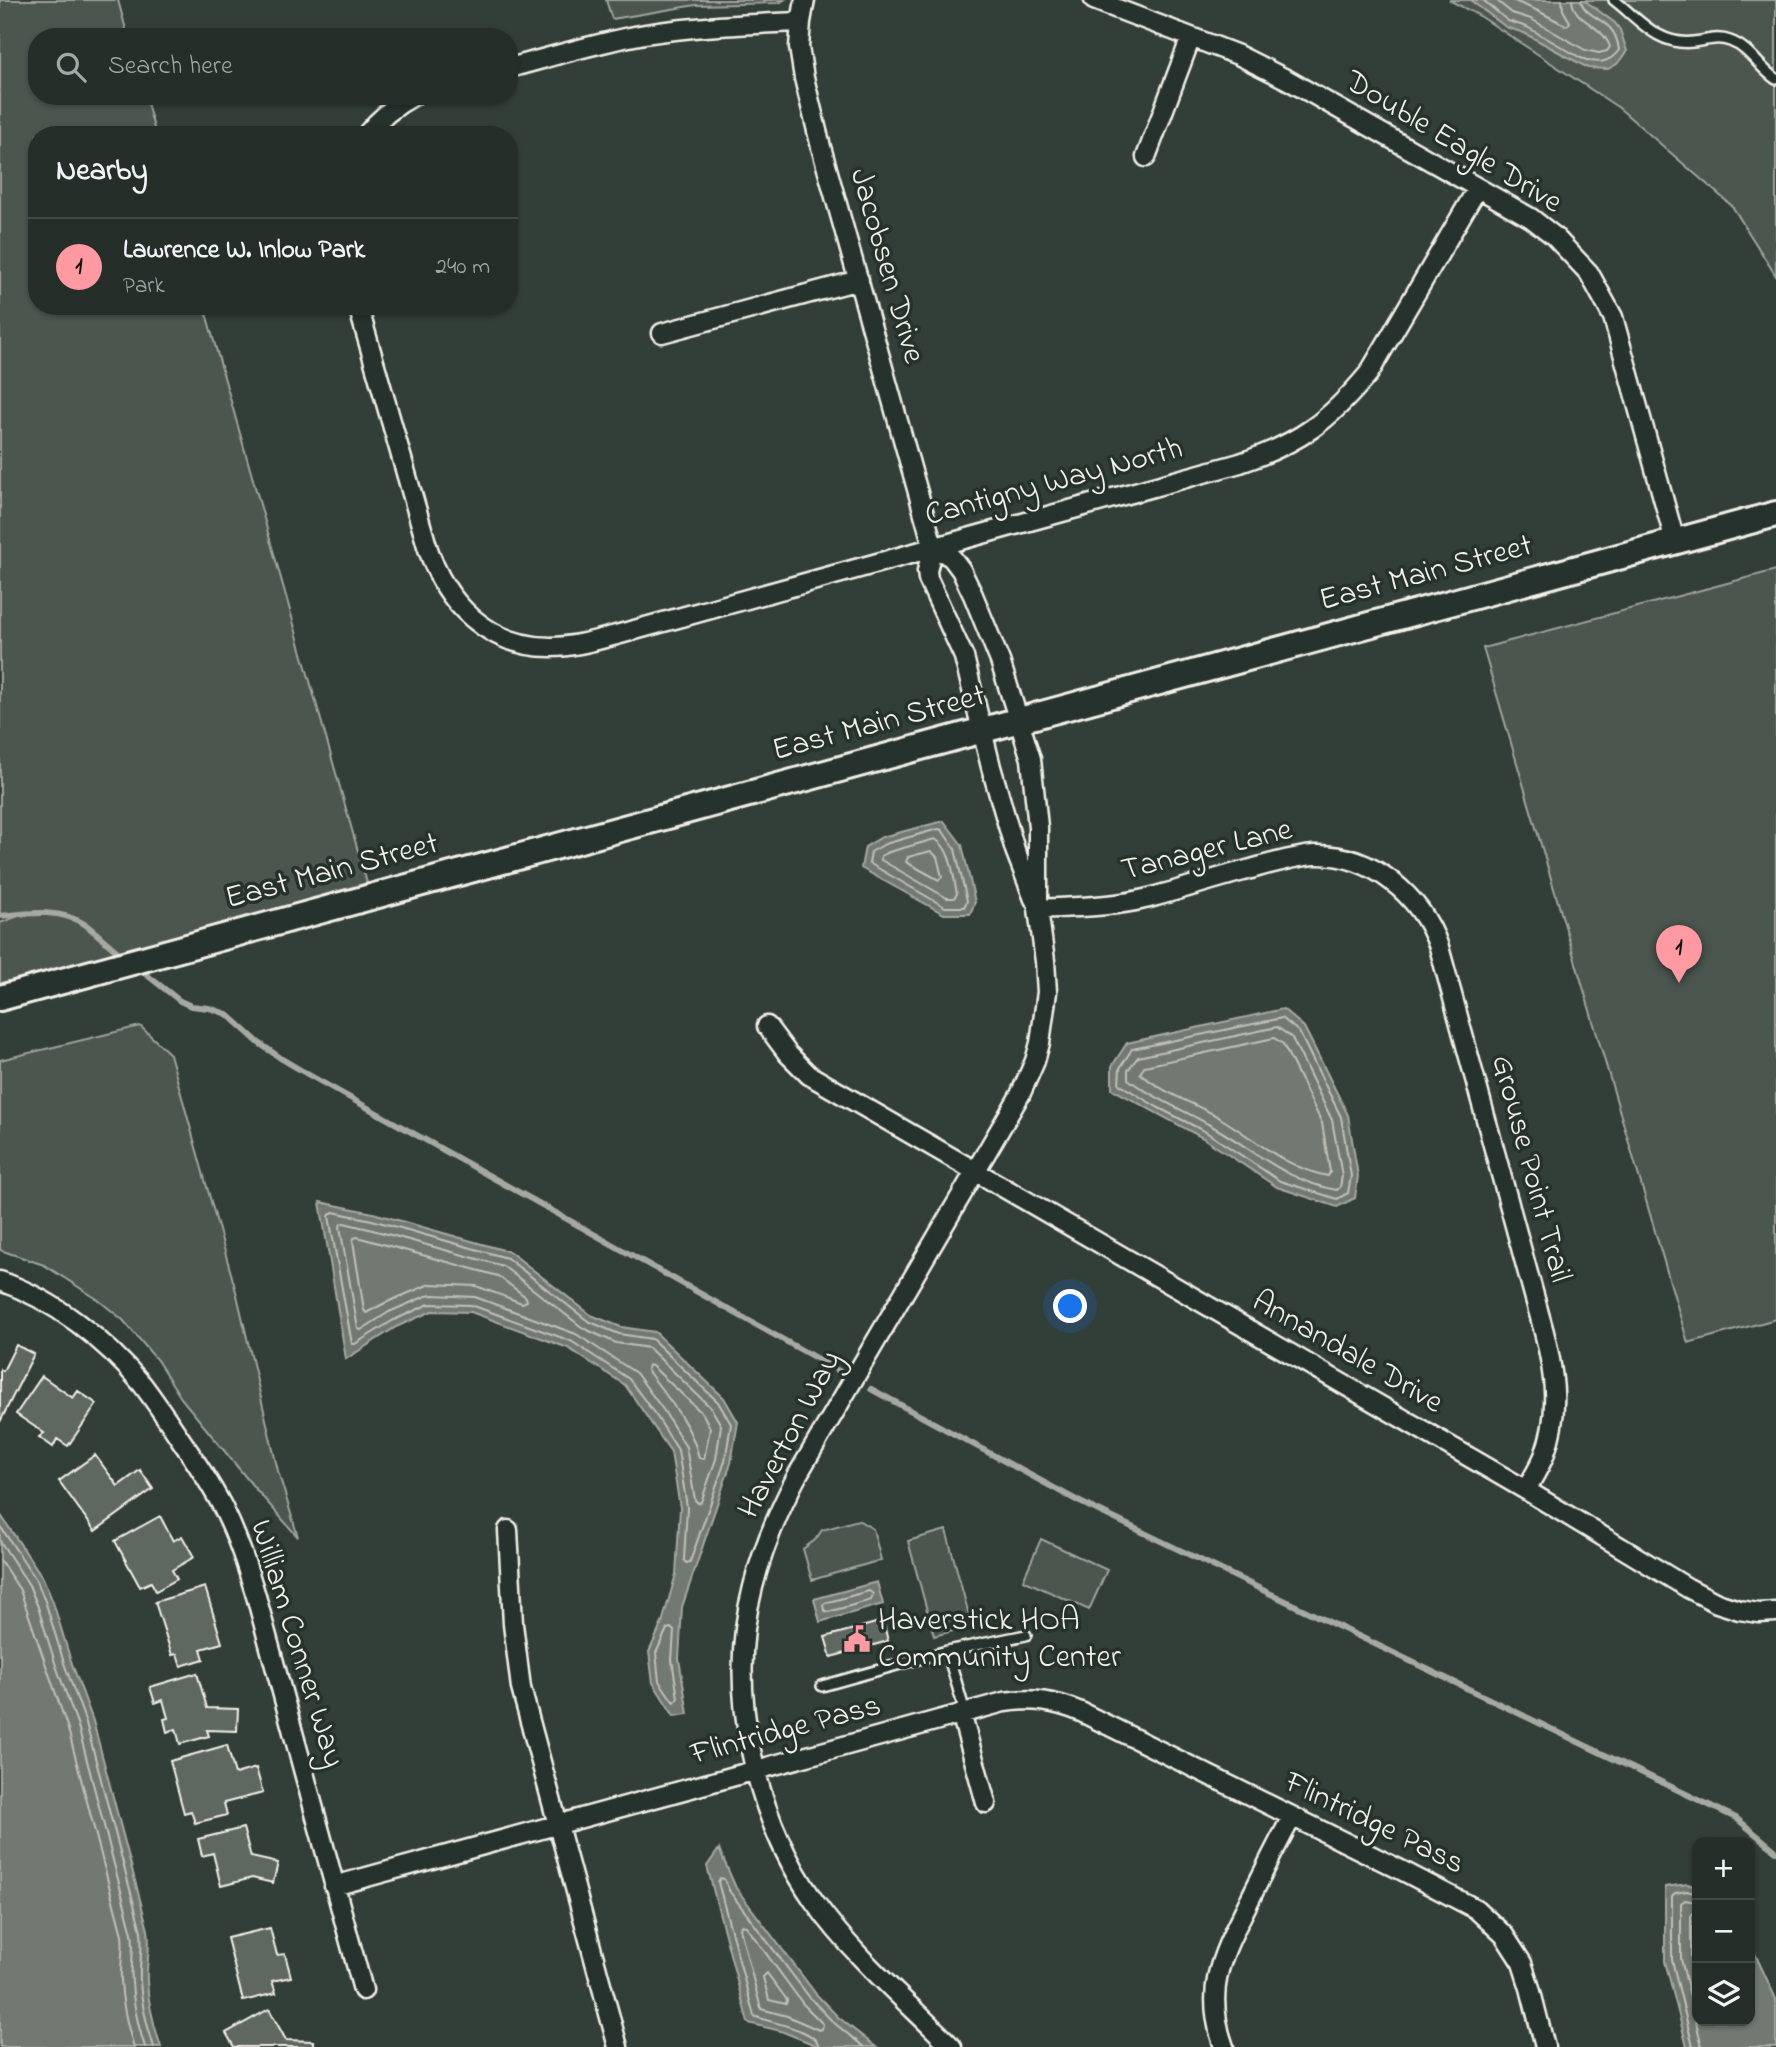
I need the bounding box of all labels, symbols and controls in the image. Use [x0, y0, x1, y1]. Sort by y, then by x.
search box [28, 28, 518, 105]
icon: search [52, 48, 90, 86]
text: Search here [108, 48, 233, 86]
street label: Double Eagle Drive [1334, 59, 1571, 227]
text: Nearby [56, 150, 148, 194]
street label: Jacobsen Drive [836, 163, 936, 370]
text: Lawrence W. Inlow Park [123, 232, 365, 270]
text: 1 [75, 251, 83, 284]
text: 240 m [436, 251, 490, 284]
text: Park [123, 270, 165, 303]
street label: Cantigny Way North [920, 426, 1188, 540]
street label: East Main Street [1314, 523, 1538, 625]
street label: East Main Street [767, 673, 991, 775]
street label: Tanager Lane [1117, 807, 1298, 895]
street label: East Main Street [220, 821, 444, 923]
pin: 1 [1656, 925, 1702, 983]
street label: Grouse Point Trail [1477, 1050, 1583, 1288]
street label: Annandale Drive [1243, 1279, 1452, 1427]
your location [1053, 1289, 1087, 1323]
street label: Haverton Way [727, 1343, 855, 1527]
street label: William Conner Way [236, 1514, 356, 1774]
place label: Haverstick HOA Community Center [878, 1598, 1121, 1682]
public building icon: Haverstick HOA Community Center [842, 1624, 872, 1654]
street label: Flintridge Pass [685, 1683, 886, 1779]
street label: Flintridge Pass [1275, 1760, 1472, 1888]
map controls [1692, 1837, 1755, 2026]
button: + [1692, 1837, 1755, 1900]
button: − [1692, 1900, 1755, 1963]
button: layers [1692, 1963, 1755, 2026]

